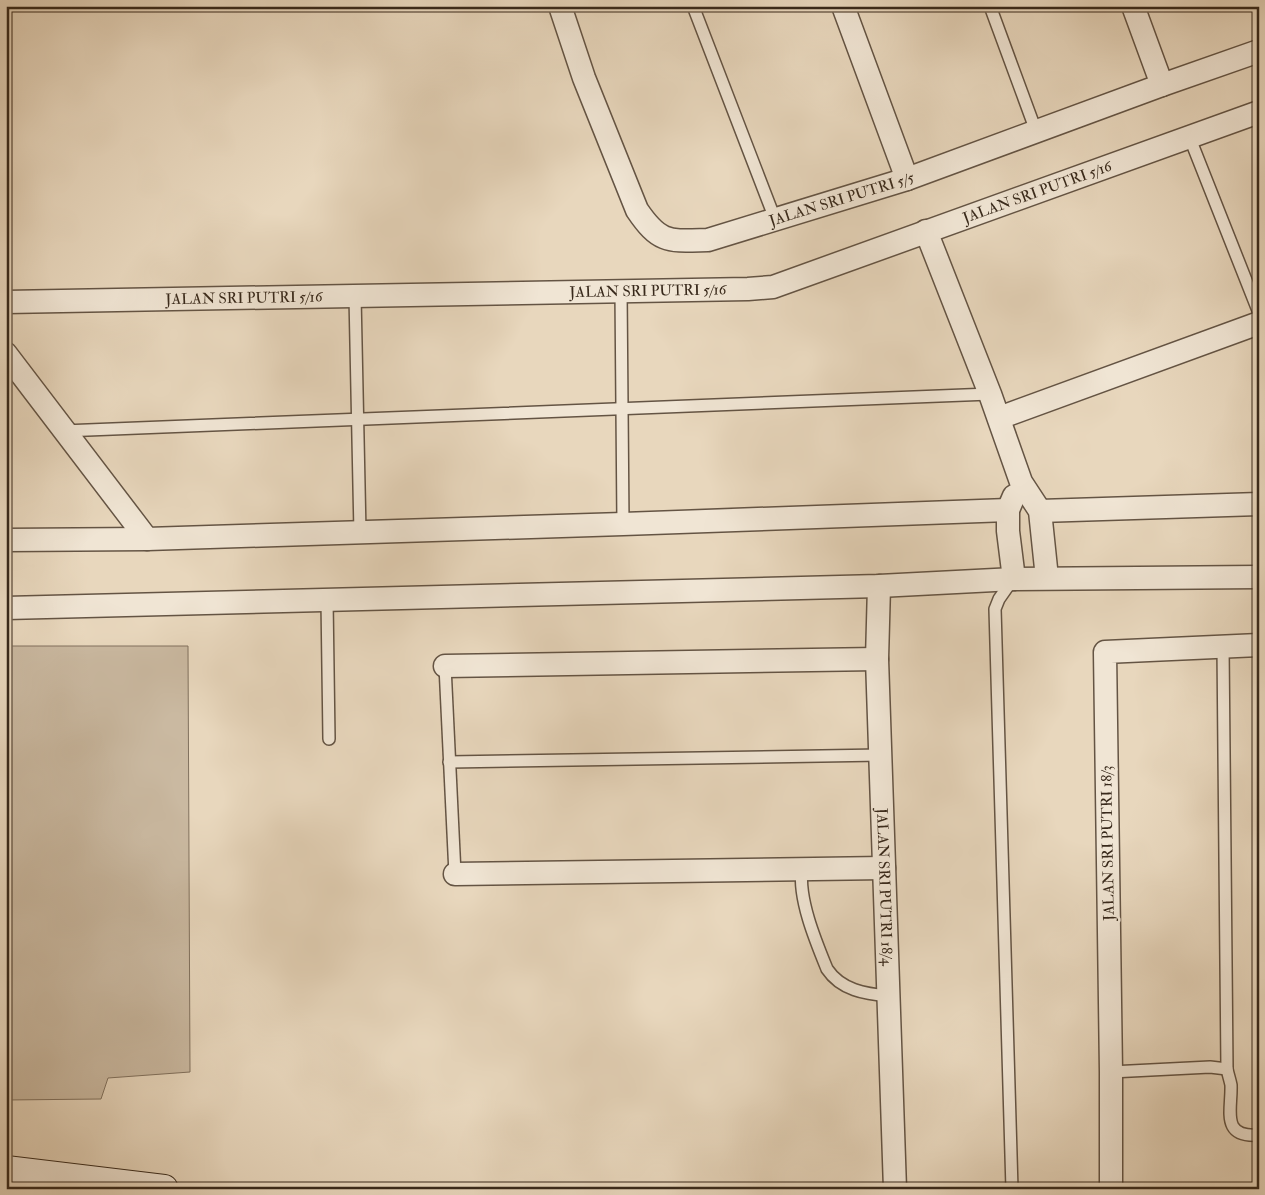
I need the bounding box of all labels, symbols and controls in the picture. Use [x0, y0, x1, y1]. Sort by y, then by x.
street label: JALAN SRI PUTRI 5/16 [959, 156, 1116, 229]
street label: JALAN SRI PUTRI 5/5 [766, 168, 917, 231]
street label: JALAN SRI PUTRI 5/16 [568, 280, 728, 303]
street label: JALAN SRI PUTRI 5/16 [164, 287, 324, 310]
street label: JALAN SRI PUTRI 18/3 [1097, 765, 1120, 922]
street label: JALAN SRI PUTRI 18/4 [872, 807, 897, 967]

